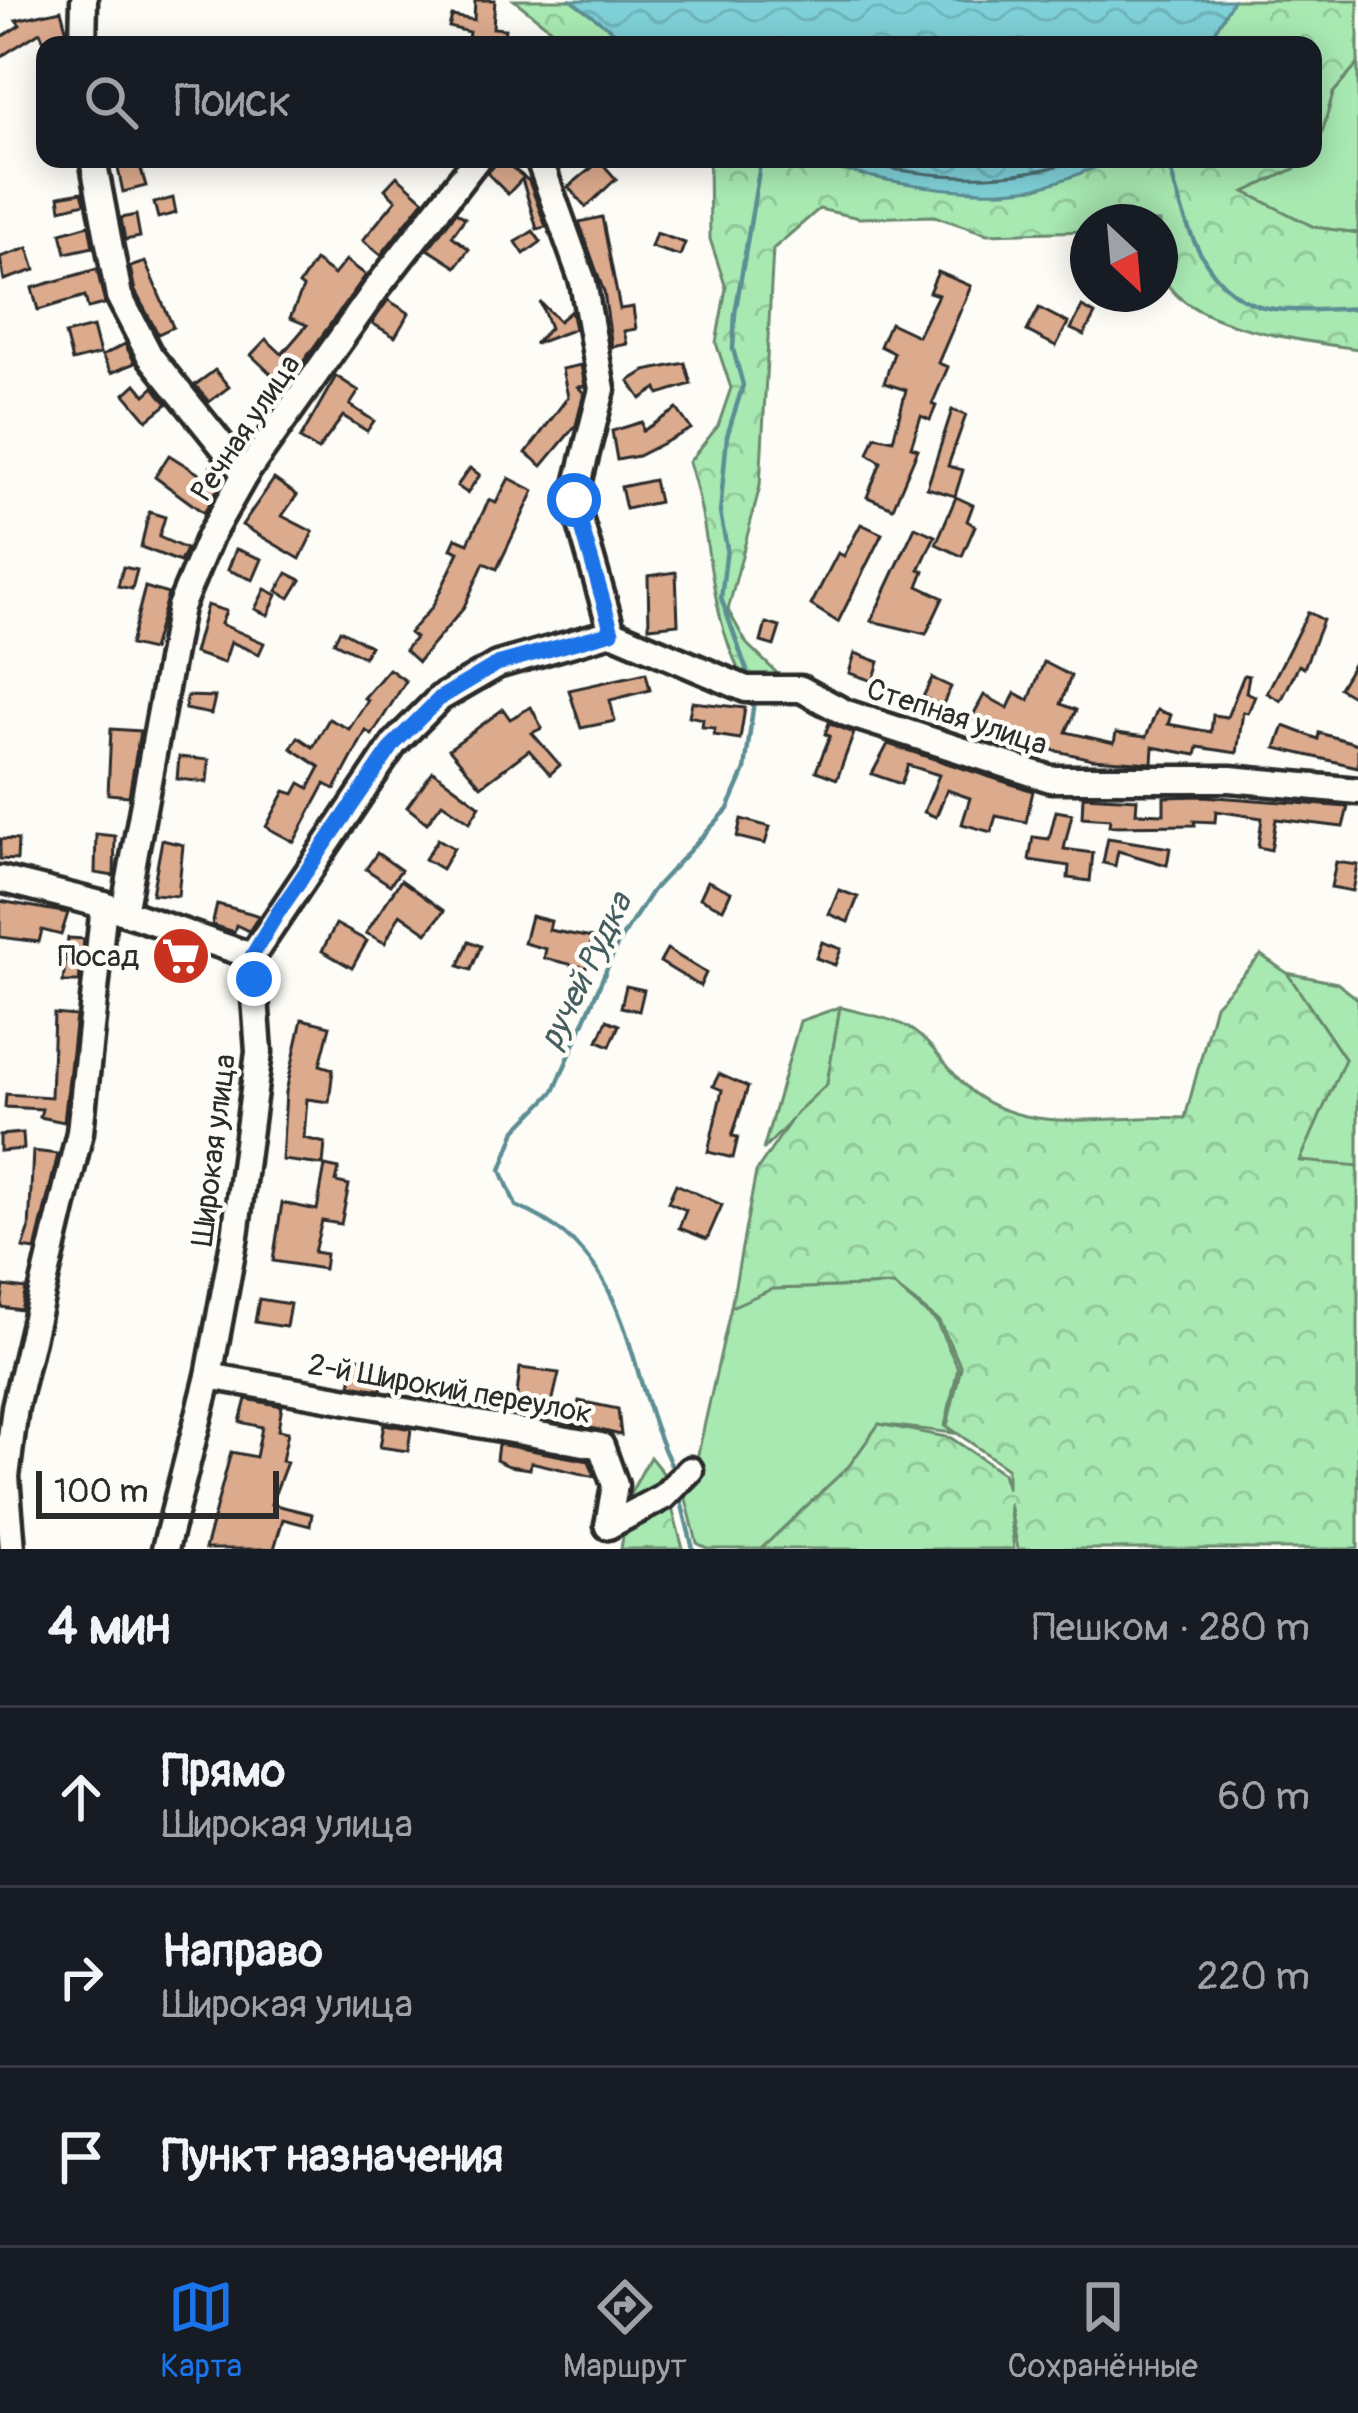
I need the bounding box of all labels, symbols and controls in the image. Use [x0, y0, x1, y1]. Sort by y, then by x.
search box [36, 36, 1322, 168]
icon: search [78, 69, 144, 135]
text: Поиск [174, 74, 291, 130]
north arrow [1070, 204, 1178, 312]
street label: Речная улица [183, 348, 309, 508]
route start [547, 473, 601, 527]
street label: Степная улица [862, 670, 1052, 764]
water label: ручей Рудка [531, 885, 642, 1056]
supermarket icon: Посад [150, 925, 212, 987]
place label: Посад [58, 938, 139, 975]
route end [227, 952, 281, 1006]
street label: Широкая улица [184, 1052, 244, 1248]
street label: 2-й Широкий переулок [305, 1346, 595, 1432]
scale bar [36, 1465, 279, 1518]
text: 100 m [54, 1471, 148, 1512]
text: 4 мин [48, 1595, 170, 1659]
text: Пешком · 280 m [1032, 1603, 1310, 1652]
text: Прямо [162, 1744, 285, 1800]
icon: ahead [48, 1764, 114, 1830]
text: 60 m [1218, 1772, 1310, 1821]
text: Широкая улица [162, 1800, 413, 1849]
text: Направо [162, 1924, 323, 1980]
icon: right [48, 1944, 114, 2010]
text: 220 m [1197, 1952, 1310, 2001]
text: Широкая улица [162, 1980, 413, 2029]
icon: arrive [48, 2124, 114, 2190]
text: Пункт назначения [162, 2129, 503, 2185]
tab: Карта [160, 2274, 242, 2387]
tab: Маршрут [563, 2274, 687, 2387]
tab: Сохранённые [1007, 2274, 1198, 2387]

